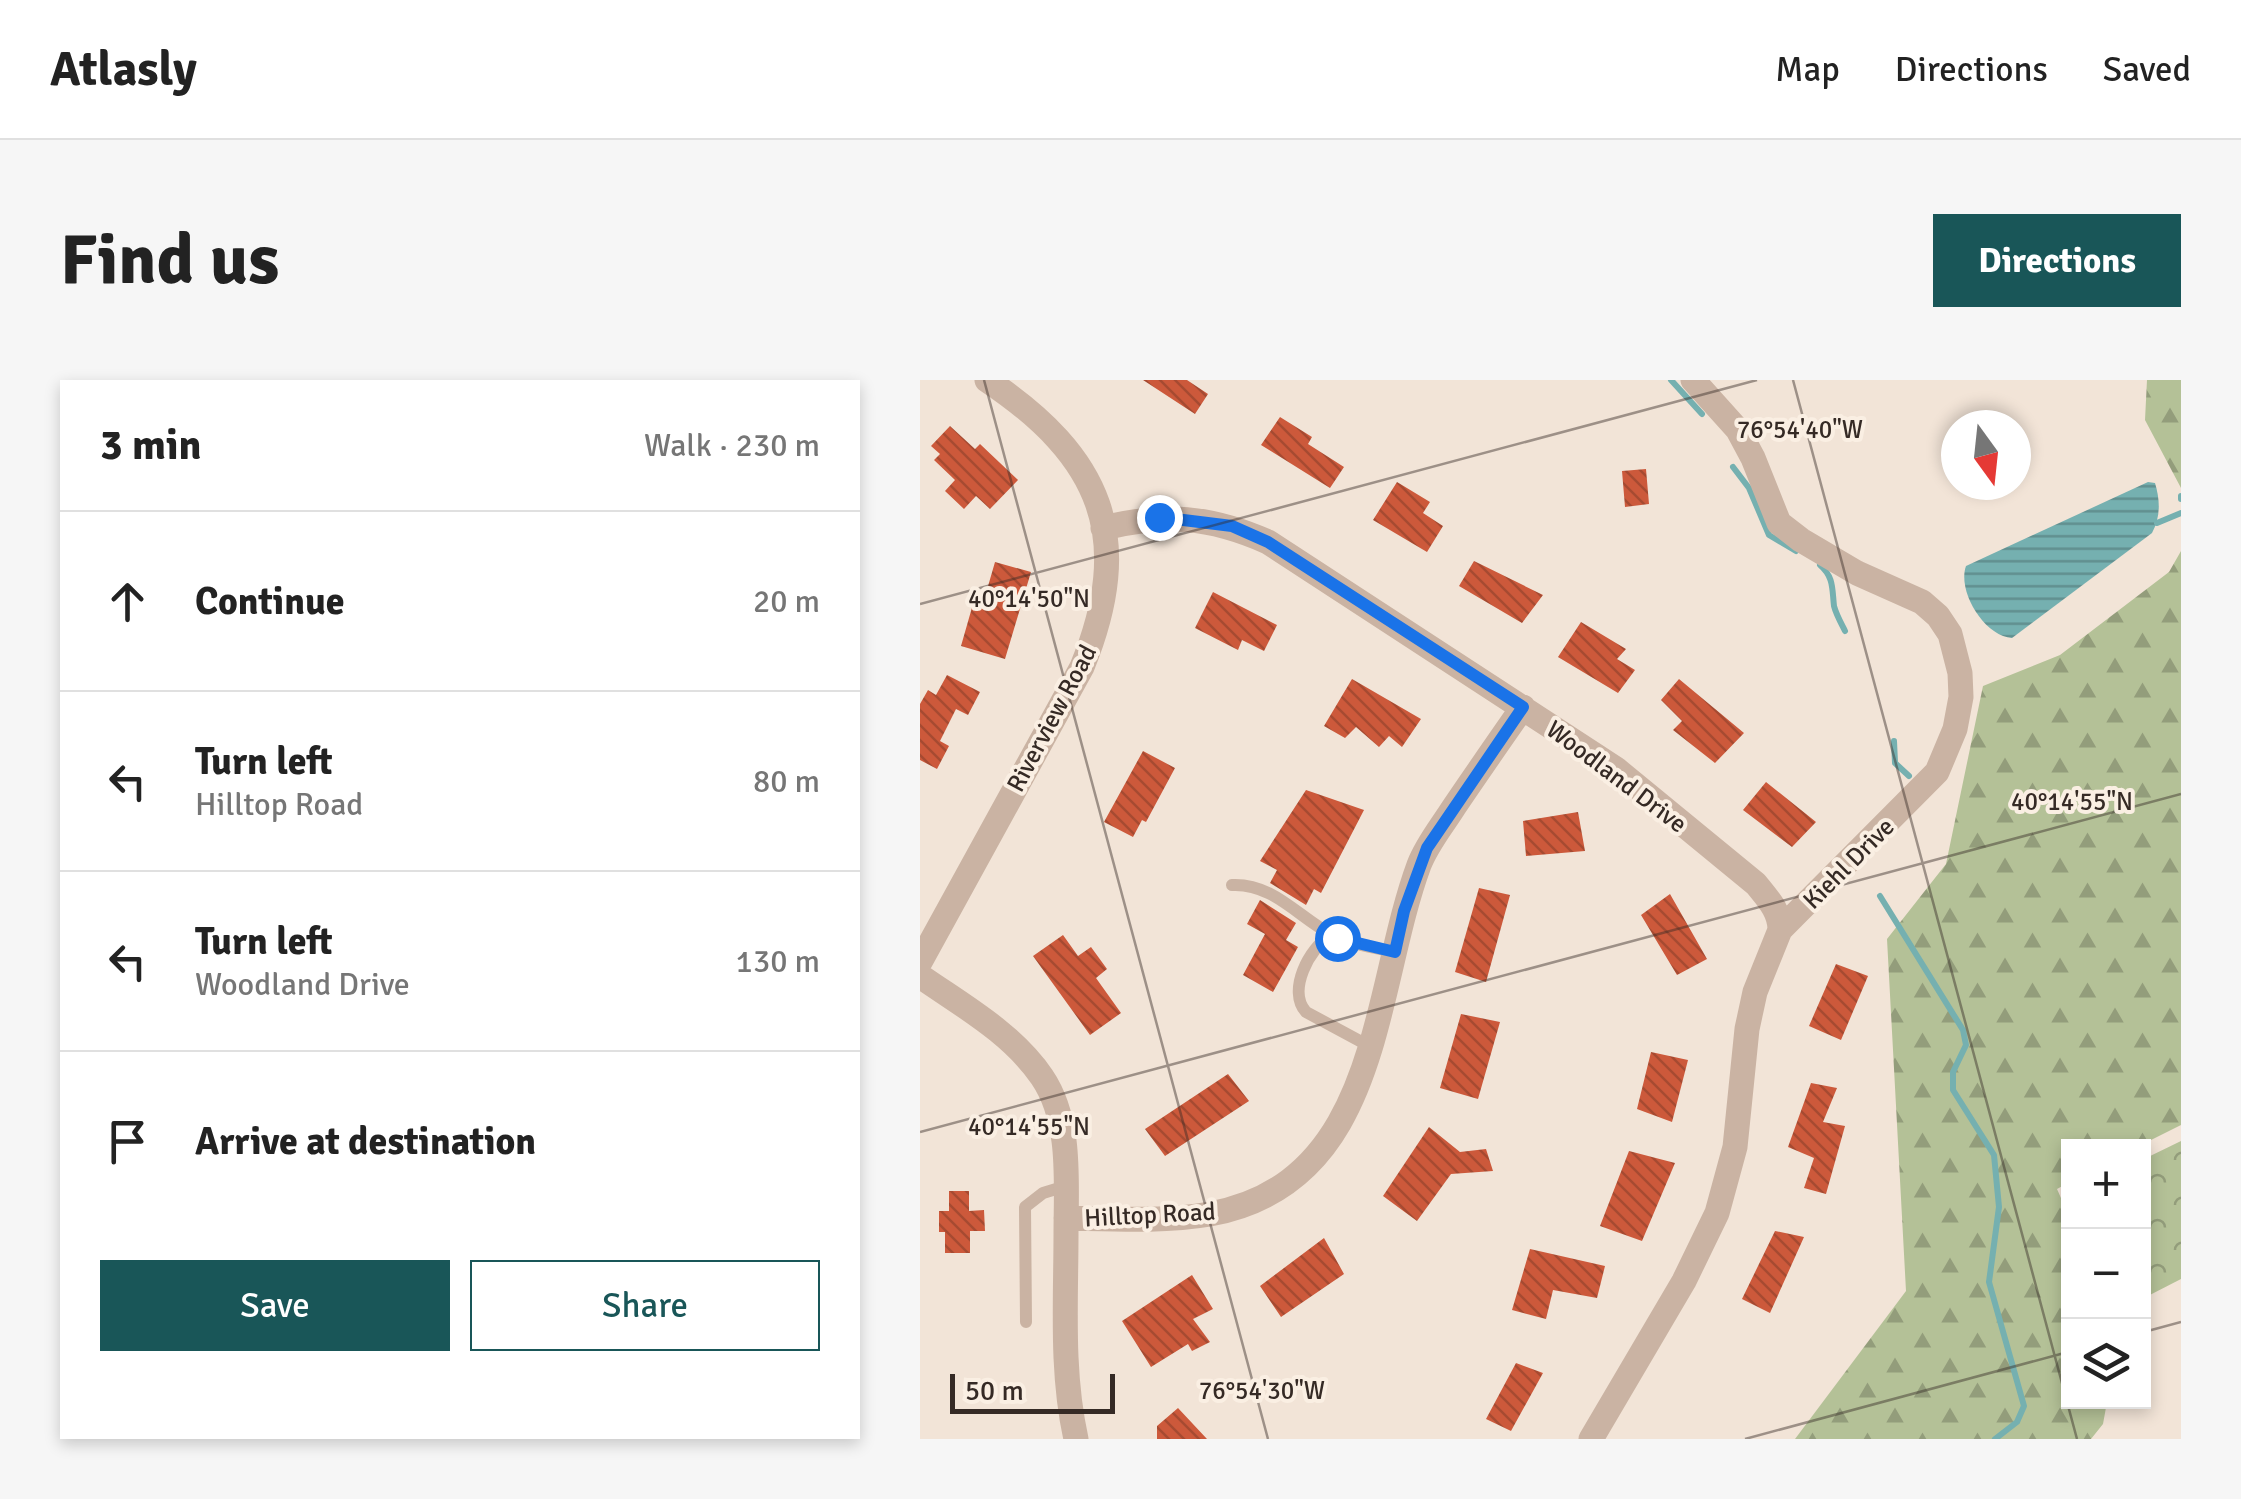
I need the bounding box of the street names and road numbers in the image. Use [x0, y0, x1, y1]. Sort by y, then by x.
street label: Riverview Road [1000, 639, 1103, 797]
street label: Woodland Drive [1540, 714, 1693, 839]
street label: Kiehl Drive [1796, 811, 1901, 916]
street label: Hilltop Road [1084, 1196, 1216, 1233]

